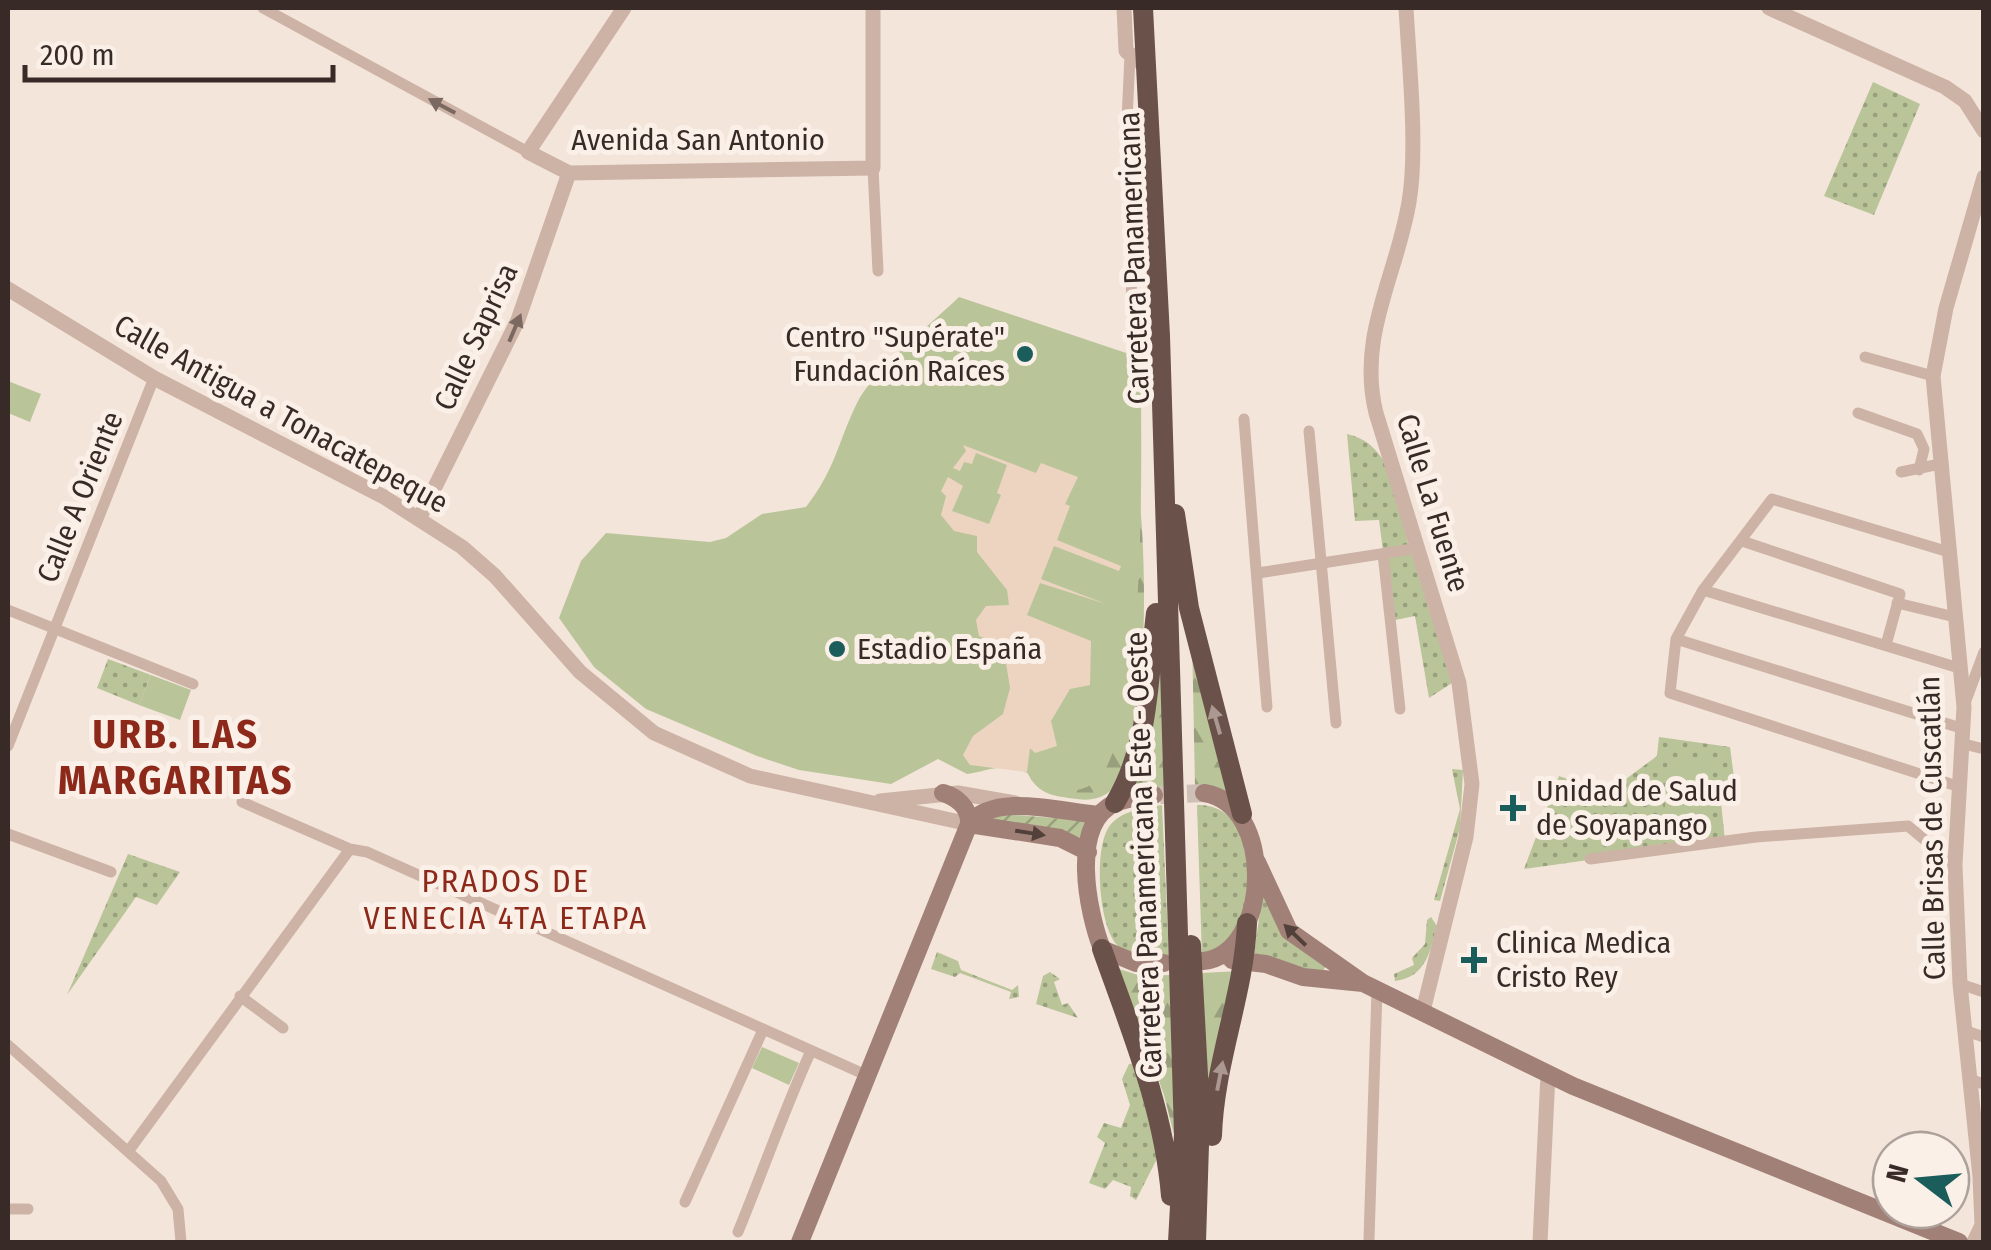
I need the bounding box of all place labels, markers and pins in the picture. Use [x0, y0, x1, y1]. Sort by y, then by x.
place label: Centro "Supérate" Fundación Raíces [785, 319, 1005, 389]
marker: Centro "Supérate" Fundación Raíces [1014, 343, 1036, 365]
place label: Estadio España [857, 631, 1042, 667]
marker: Estadio España [826, 638, 848, 660]
place label: Unidad de Salud de Soyapango [1536, 773, 1738, 843]
marker: Unidad de Salud de Soyapango [1500, 795, 1526, 821]
place label: Clinica Medica Cristo Rey [1496, 925, 1671, 995]
marker: Clinica Medica Cristo Rey [1461, 947, 1487, 973]

